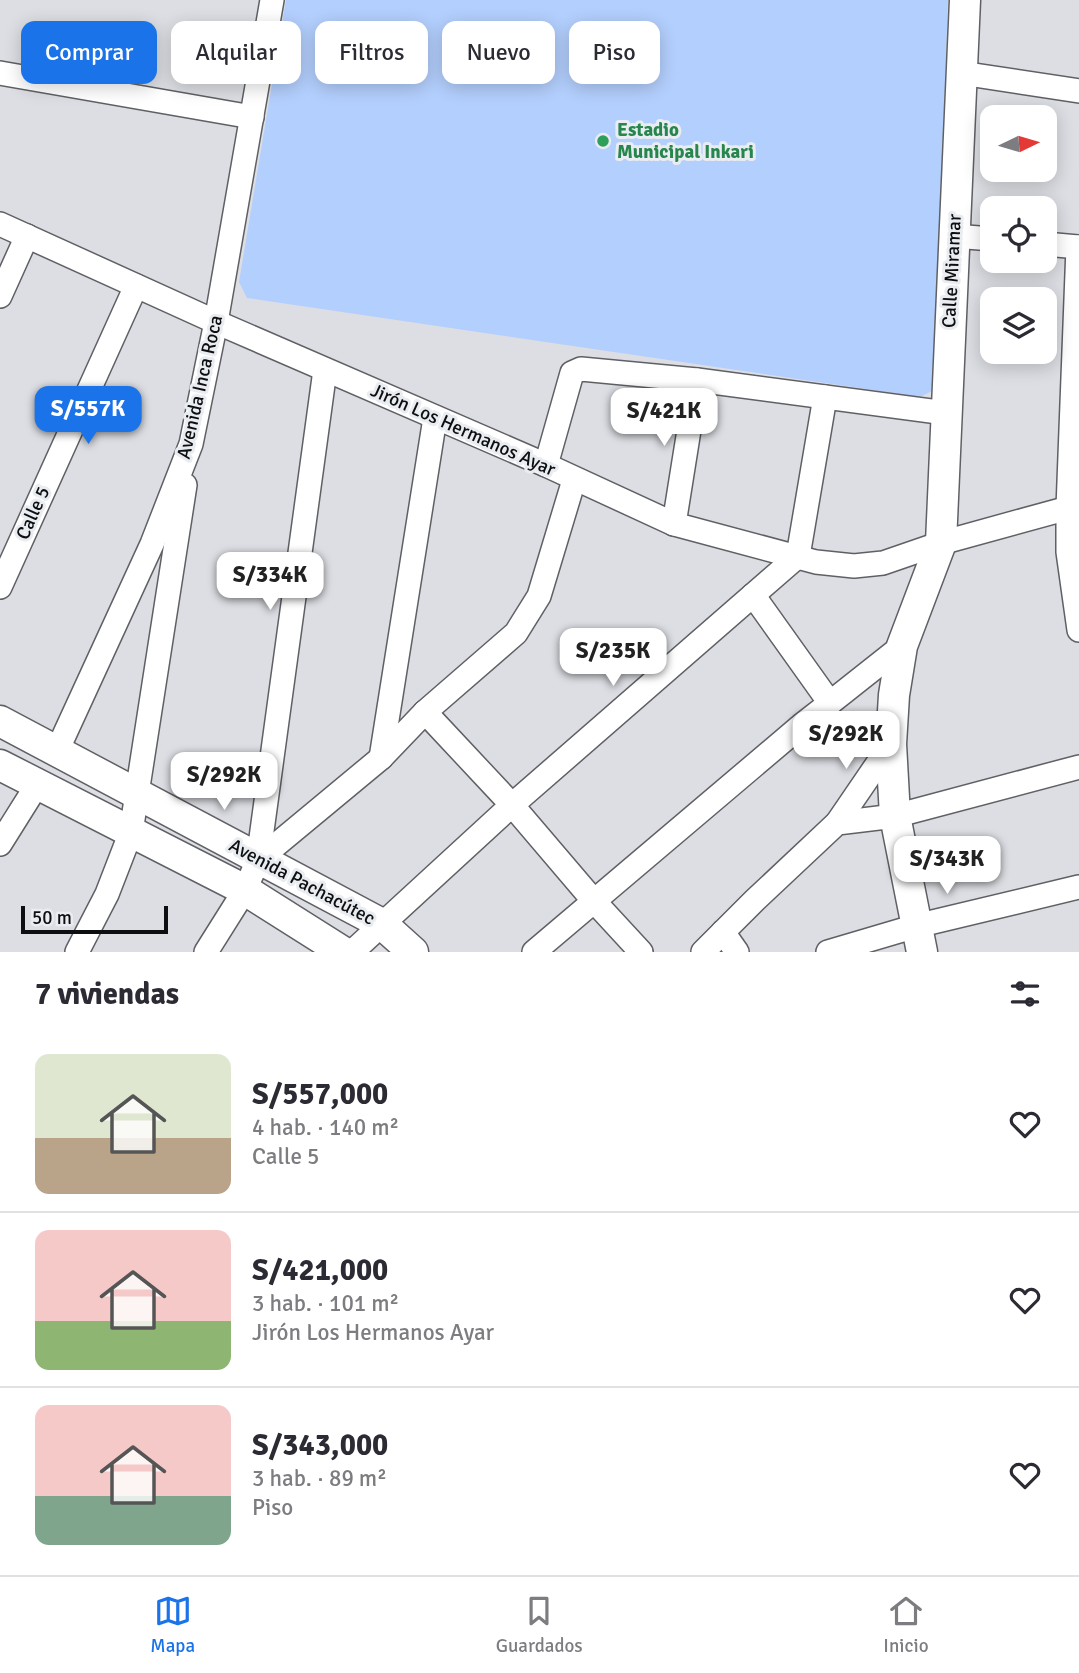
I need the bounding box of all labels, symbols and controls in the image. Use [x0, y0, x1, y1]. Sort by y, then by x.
chip: Comprar [21, 21, 157, 84]
chip: Alquilar [171, 21, 301, 84]
chip: Filtros [315, 21, 428, 84]
chip: Nuevo [442, 21, 555, 84]
chip: Piso [569, 21, 660, 84]
north arrow [980, 105, 1057, 182]
map controls [980, 105, 1057, 364]
place label: Estadio Municipal Inkari [617, 118, 754, 164]
marker: Estadio Municipal Inkari [595, 133, 611, 149]
button: locate [980, 196, 1057, 273]
street label: Calle Miramar [937, 213, 967, 329]
button: layers [980, 287, 1057, 364]
street label: Avenida Inca Roca [172, 313, 228, 461]
street label: Jirón Los Hermanos Ayar [367, 378, 559, 482]
pin: S/557K [31, 386, 145, 446]
pin: S/421K [607, 388, 721, 448]
text: S/557K [51, 394, 125, 423]
text: S/421K [627, 396, 701, 425]
street label: Calle 5 [11, 483, 55, 543]
pin: S/334K [213, 552, 327, 612]
text: S/334K [233, 560, 307, 589]
pin: S/235K [556, 628, 670, 688]
text: S/235K [576, 636, 650, 665]
pin: S/292K [789, 712, 903, 771]
text: S/292K [809, 719, 883, 748]
pin: S/292K [167, 752, 281, 812]
text: S/292K [187, 760, 261, 789]
street label: Avenida Pachacútec [225, 833, 379, 931]
pin: S/343K [890, 836, 1004, 896]
text: S/343K [910, 844, 984, 873]
scale bar [21, 903, 168, 935]
text: 50 m [32, 906, 72, 930]
icon: filters [1006, 975, 1044, 1013]
text: 7 viviendas [35, 976, 179, 1013]
text: S/557,000 [252, 1076, 388, 1113]
icon: home [91, 1082, 175, 1166]
icon: heart [1006, 1105, 1044, 1143]
text: 4 hab. · 140 m² [252, 1113, 399, 1142]
text: Calle 5 [252, 1142, 319, 1171]
text: S/421,000 [252, 1252, 388, 1289]
icon: home [91, 1258, 175, 1342]
icon: heart [1006, 1281, 1044, 1319]
text: 3 hab. · 101 m² [252, 1289, 399, 1318]
text: Jirón Los Hermanos Ayar [252, 1318, 494, 1347]
text: S/343,000 [252, 1427, 388, 1464]
icon: home [91, 1433, 175, 1517]
icon: heart [1006, 1456, 1044, 1494]
text: 3 hab. · 89 m² [252, 1464, 387, 1493]
text: Piso [252, 1493, 293, 1522]
tab: Mapa [150, 1592, 195, 1658]
tab: Guardados [496, 1592, 583, 1658]
tab: Inicio [883, 1592, 929, 1658]

